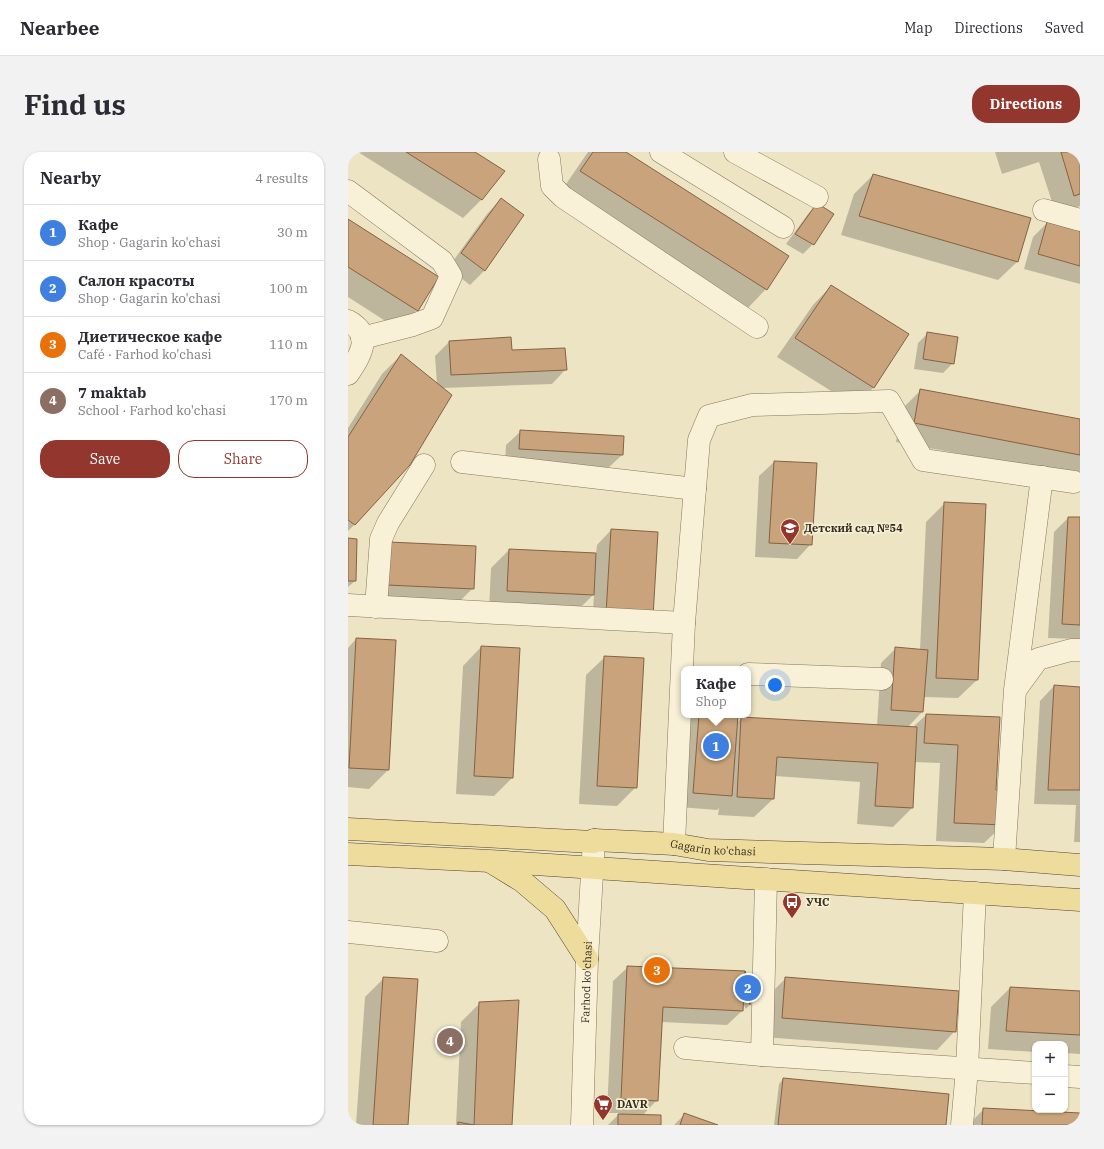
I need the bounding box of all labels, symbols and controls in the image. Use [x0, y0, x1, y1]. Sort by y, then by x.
text: Nearbee [20, 16, 99, 40]
text: Map [904, 19, 933, 37]
text: Directions [955, 19, 1023, 37]
text: Saved [1045, 19, 1084, 37]
button: Directions [972, 85, 1080, 123]
text: Find us [24, 86, 126, 123]
text: Nearby [40, 167, 101, 189]
text: 4 results [255, 170, 308, 187]
text: Кафе [78, 215, 119, 234]
text: 1 [49, 224, 57, 241]
text: 30 m [277, 224, 308, 241]
text: Shop · Gagarin ko'chasi [78, 234, 221, 251]
text: Салон красоты [78, 271, 195, 290]
text: 2 [49, 280, 57, 297]
text: 100 m [269, 280, 308, 297]
text: Shop · Gagarin ko'chasi [78, 290, 221, 307]
text: Диетическое кафе [78, 327, 222, 346]
text: 3 [49, 336, 57, 353]
text: 110 m [269, 336, 308, 353]
text: Café · Farhod ko'chasi [78, 346, 212, 363]
text: 7 maktab [78, 383, 146, 402]
text: 4 [49, 392, 57, 409]
text: 170 m [269, 392, 308, 409]
text: School · Farhod ko'chasi [78, 402, 226, 419]
button: Save [40, 440, 170, 478]
button: Share [178, 440, 308, 478]
school or university icon: Детский сад №54 [779, 517, 801, 545]
place label: Детский сад №54 [804, 521, 903, 535]
popup [681, 666, 751, 718]
text: Кафе [696, 674, 736, 693]
your location [765, 675, 785, 695]
text: Shop [696, 693, 727, 710]
pin: 1 [703, 731, 729, 761]
street label: Gagarin ko'chasi [669, 836, 757, 858]
bus stop icon: УЧС [781, 891, 803, 919]
place label: УЧС [806, 895, 829, 909]
street label: Farhod ko'chasi [578, 940, 595, 1023]
pin: 3 [644, 955, 670, 985]
pin: 2 [735, 973, 761, 1003]
pin: 4 [437, 1026, 463, 1056]
map controls [1032, 1041, 1068, 1113]
button: + [1032, 1041, 1068, 1077]
button: − [1032, 1077, 1068, 1113]
supermarket icon: DAVR [592, 1093, 614, 1121]
place label: DAVR [617, 1097, 648, 1111]

